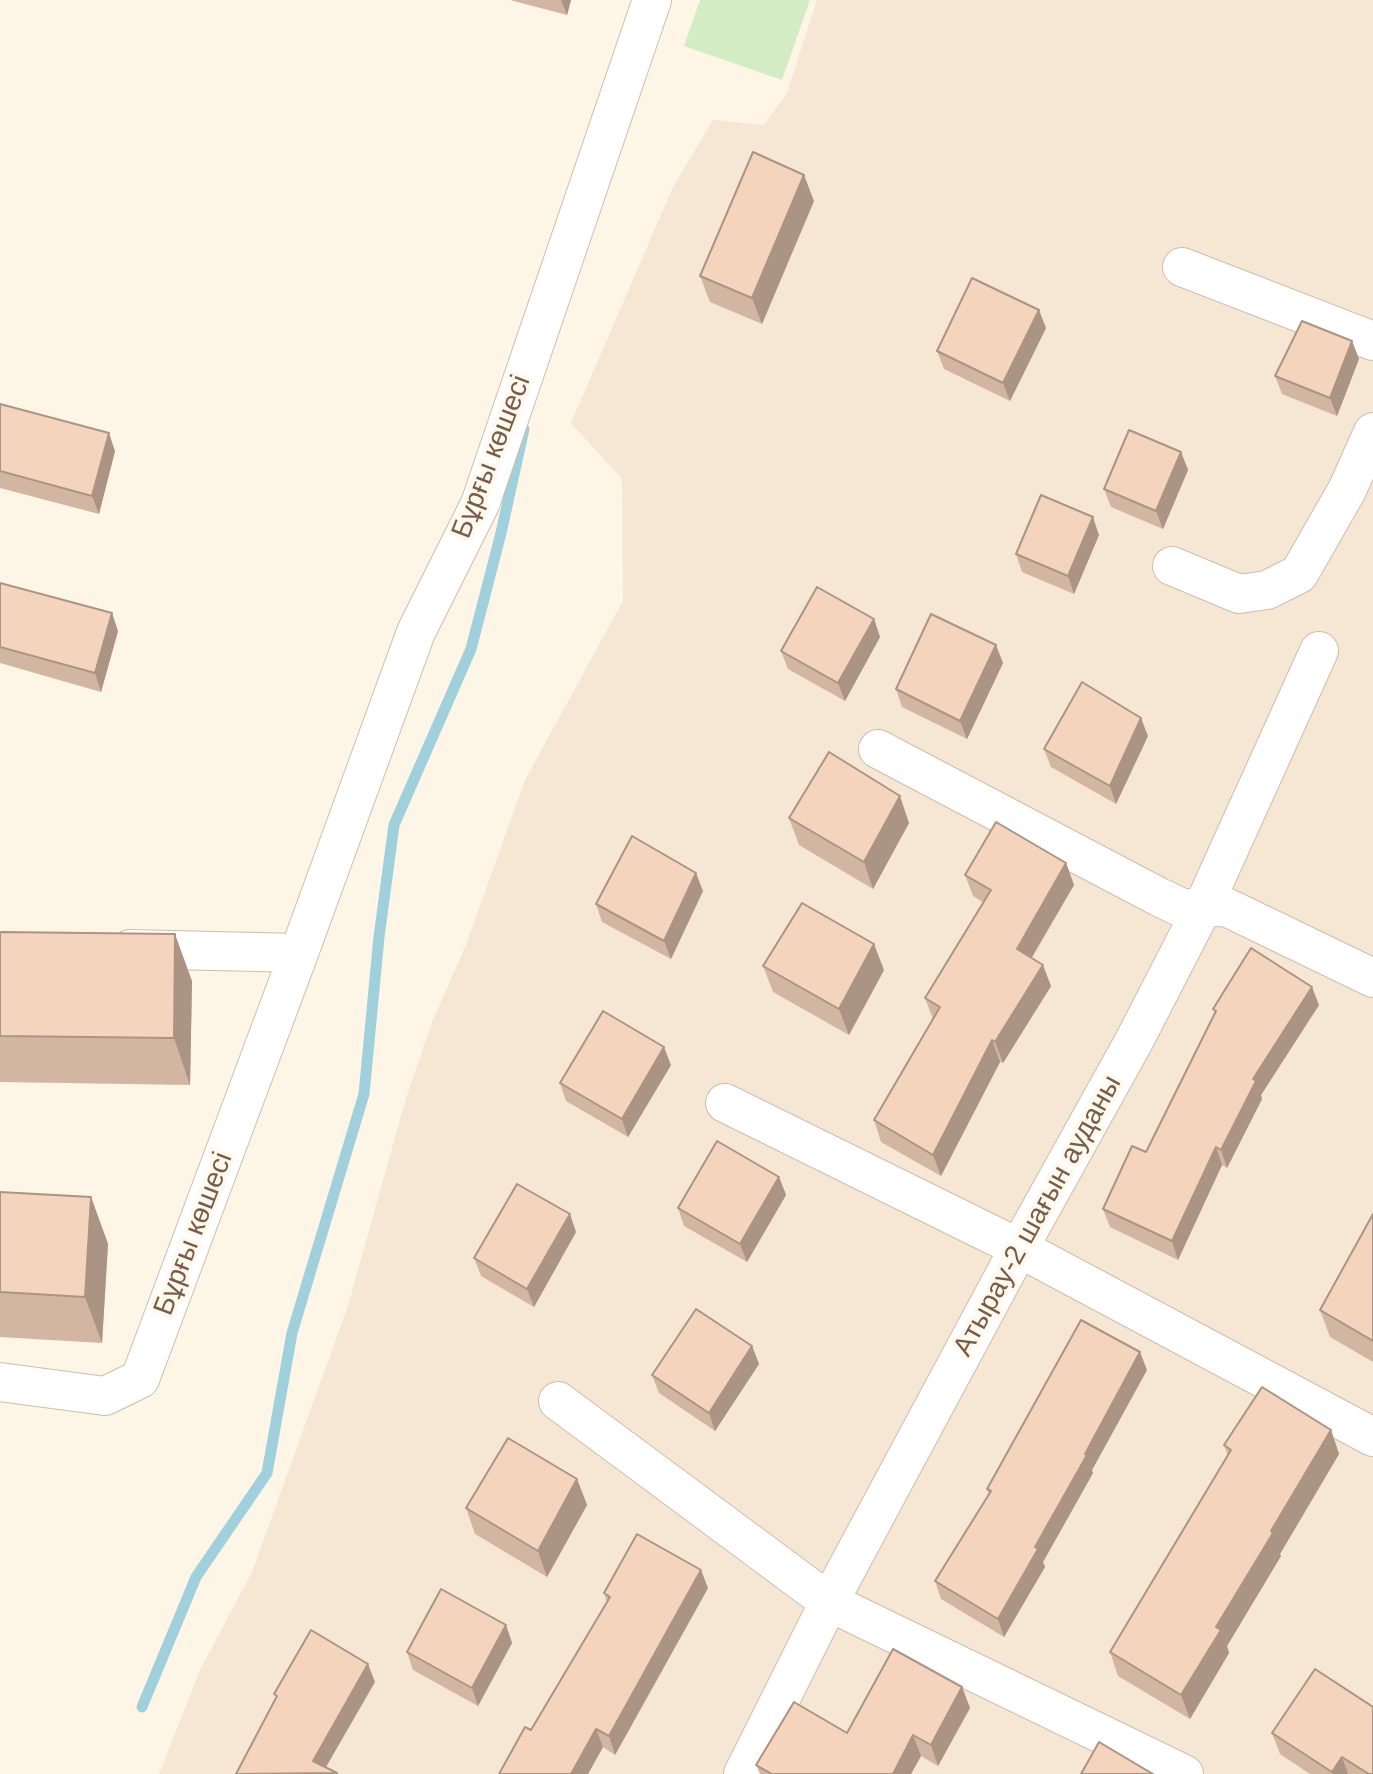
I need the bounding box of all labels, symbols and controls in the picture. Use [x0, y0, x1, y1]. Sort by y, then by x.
street label: Бұрғы көшесі [445, 371, 539, 543]
street label: Атырау-2 шағын ауданы [947, 1070, 1129, 1362]
street label: Бұрғы көшесі [147, 1148, 241, 1320]

